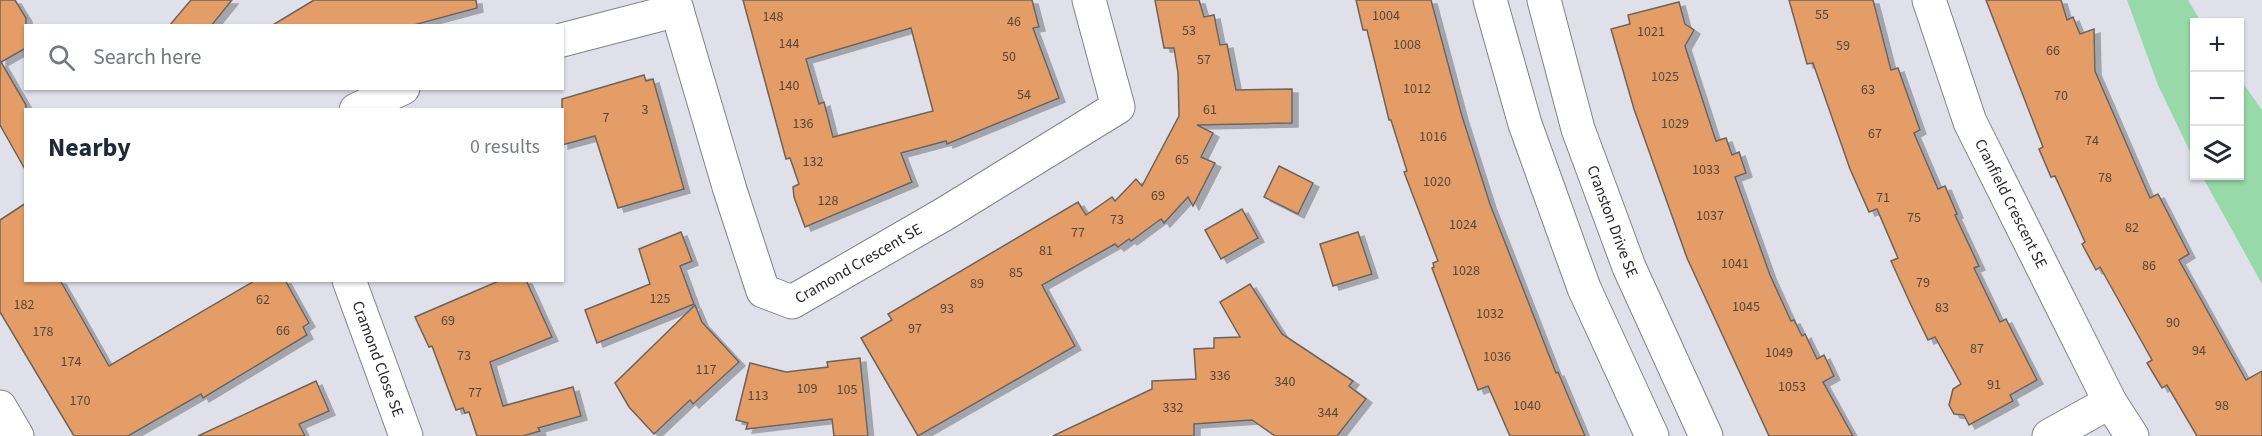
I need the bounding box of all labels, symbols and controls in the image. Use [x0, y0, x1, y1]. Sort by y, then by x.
house number: 55 [1815, 5, 1829, 25]
house number: 1004 [1372, 6, 1400, 26]
house number: 148 [763, 7, 783, 27]
house number: 46 [1007, 12, 1021, 32]
map controls [2190, 18, 2244, 180]
button: + [2190, 18, 2244, 72]
house number: 53 [1182, 21, 1196, 41]
house number: 1021 [1637, 22, 1665, 42]
search box [24, 24, 564, 90]
house number: 144 [779, 34, 799, 54]
house number: 1008 [1393, 35, 1421, 55]
house number: 59 [1836, 36, 1850, 56]
icon: search [45, 41, 78, 74]
text: Search here [93, 41, 201, 73]
house number: 66 [2046, 41, 2060, 61]
house number: 50 [1002, 47, 1016, 67]
house number: 57 [1197, 50, 1211, 70]
house number: 1025 [1651, 67, 1679, 87]
button: − [2190, 72, 2244, 126]
house number: 140 [779, 76, 799, 96]
house number: 1012 [1403, 79, 1431, 99]
house number: 63 [1861, 80, 1875, 100]
house number: 54 [1017, 85, 1031, 105]
house number: 70 [2054, 86, 2068, 106]
house number: 3 [642, 100, 649, 120]
house number: 61 [1203, 100, 1217, 120]
house number: 7 [603, 108, 610, 128]
house number: 136 [793, 114, 813, 134]
house number: 1029 [1661, 114, 1689, 134]
house number: 67 [1868, 124, 1882, 144]
button: layers [2190, 126, 2244, 180]
house number: 1016 [1419, 127, 1447, 147]
text: Nearby [48, 129, 131, 166]
house number: 74 [2085, 131, 2099, 151]
text: 0 results [470, 133, 540, 161]
street label: Cranfield Crescent SE [1969, 135, 2053, 272]
house number: 65 [1175, 150, 1189, 170]
house number: 132 [803, 152, 823, 172]
house number: 1033 [1692, 160, 1720, 180]
street label: Cranston Drive SE [1581, 162, 1643, 281]
house number: 78 [2098, 168, 2112, 188]
house number: 1020 [1423, 172, 1451, 192]
house number: 69 [1151, 186, 1165, 206]
house number: 71 [1876, 188, 1890, 208]
house number: 128 [818, 191, 838, 211]
house number: 1037 [1696, 206, 1724, 226]
house number: 75 [1907, 208, 1921, 228]
house number: 73 [1110, 210, 1124, 230]
house number: 1024 [1449, 215, 1477, 235]
street label: Cramond Crescent SE [791, 218, 926, 309]
house number: 82 [2125, 218, 2139, 238]
house number: 77 [1071, 223, 1085, 243]
house number: 81 [1039, 241, 1053, 261]
house number: 1041 [1721, 254, 1749, 274]
house number: 86 [2142, 256, 2156, 276]
house number: 1028 [1452, 261, 1480, 281]
house number: 85 [1009, 263, 1023, 283]
house number: 79 [1916, 273, 1930, 293]
house number: 89 [970, 274, 984, 294]
house number: 125 [650, 289, 670, 309]
house number: 62 [256, 290, 270, 310]
house number: 182 [14, 295, 34, 315]
house number: 1045 [1732, 297, 1760, 317]
street label: Cramond Close SE [347, 298, 409, 420]
house number: 83 [1935, 298, 1949, 318]
house number: 93 [940, 299, 954, 319]
house number: 1032 [1476, 304, 1504, 324]
house number: 69 [441, 311, 455, 331]
house number: 90 [2166, 313, 2180, 333]
house number: 97 [908, 319, 922, 339]
house number: 66 [276, 321, 290, 341]
house number: 178 [33, 322, 53, 342]
house number: 87 [1970, 339, 1984, 359]
house number: 94 [2192, 341, 2206, 361]
house number: 1049 [1765, 343, 1793, 363]
house number: 73 [457, 346, 471, 366]
house number: 1036 [1483, 347, 1511, 367]
house number: 174 [61, 352, 81, 372]
house number: 117 [696, 360, 716, 380]
house number: 336 [1210, 366, 1230, 386]
house number: 340 [1275, 372, 1295, 392]
house number: 91 [1987, 375, 2001, 395]
house number: 1053 [1778, 377, 1806, 397]
house number: 109 [797, 379, 817, 399]
house number: 105 [837, 380, 857, 400]
house number: 77 [468, 383, 482, 403]
house number: 113 [748, 386, 768, 406]
house number: 170 [70, 391, 90, 411]
house number: 1040 [1513, 396, 1541, 416]
house number: 98 [2215, 396, 2229, 416]
house number: 332 [1163, 398, 1183, 418]
house number: 344 [1318, 403, 1338, 423]

